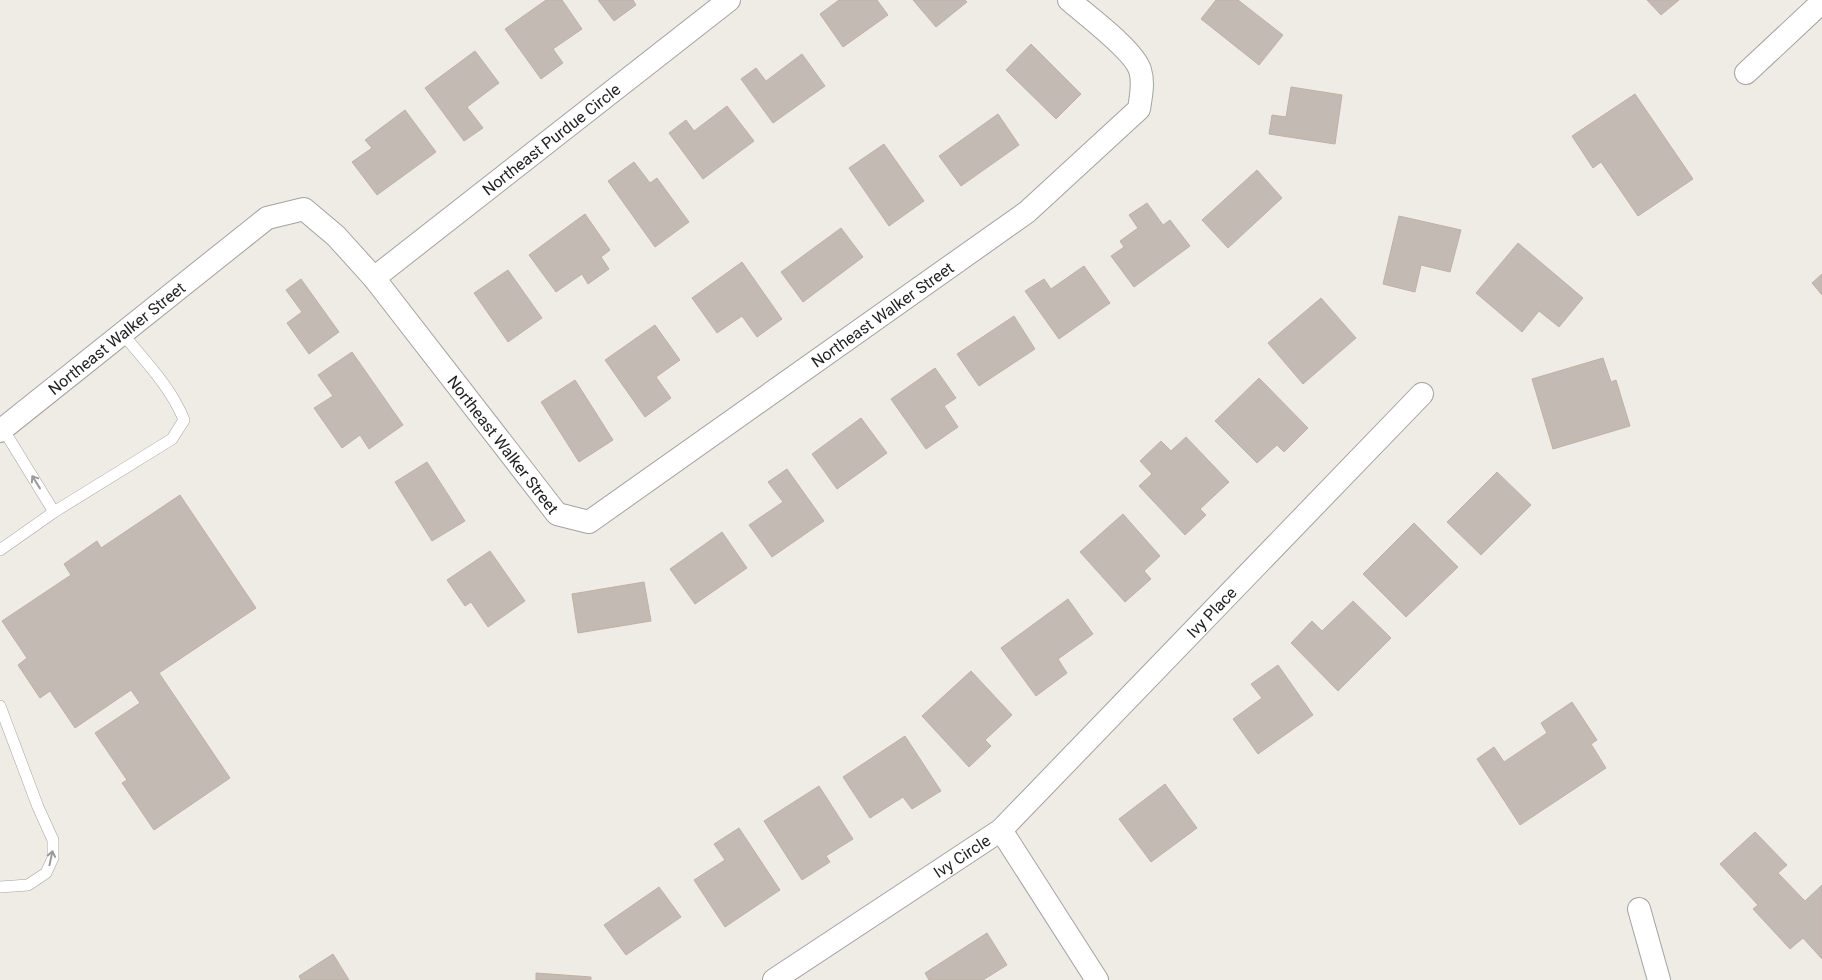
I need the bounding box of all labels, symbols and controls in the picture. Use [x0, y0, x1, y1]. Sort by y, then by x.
street label: Northeast Purdue Circle [479, 80, 624, 200]
street label: Northeast Walker Street [808, 258, 957, 372]
street label: Northeast Walker Street [45, 278, 189, 399]
street label: Northeast Walker Street [443, 372, 562, 518]
one-way arrow [30, 476, 40, 490]
street label: Ivy Place [1183, 583, 1241, 642]
street label: Ivy Circle [930, 831, 994, 882]
one-way arrow [47, 850, 56, 866]

